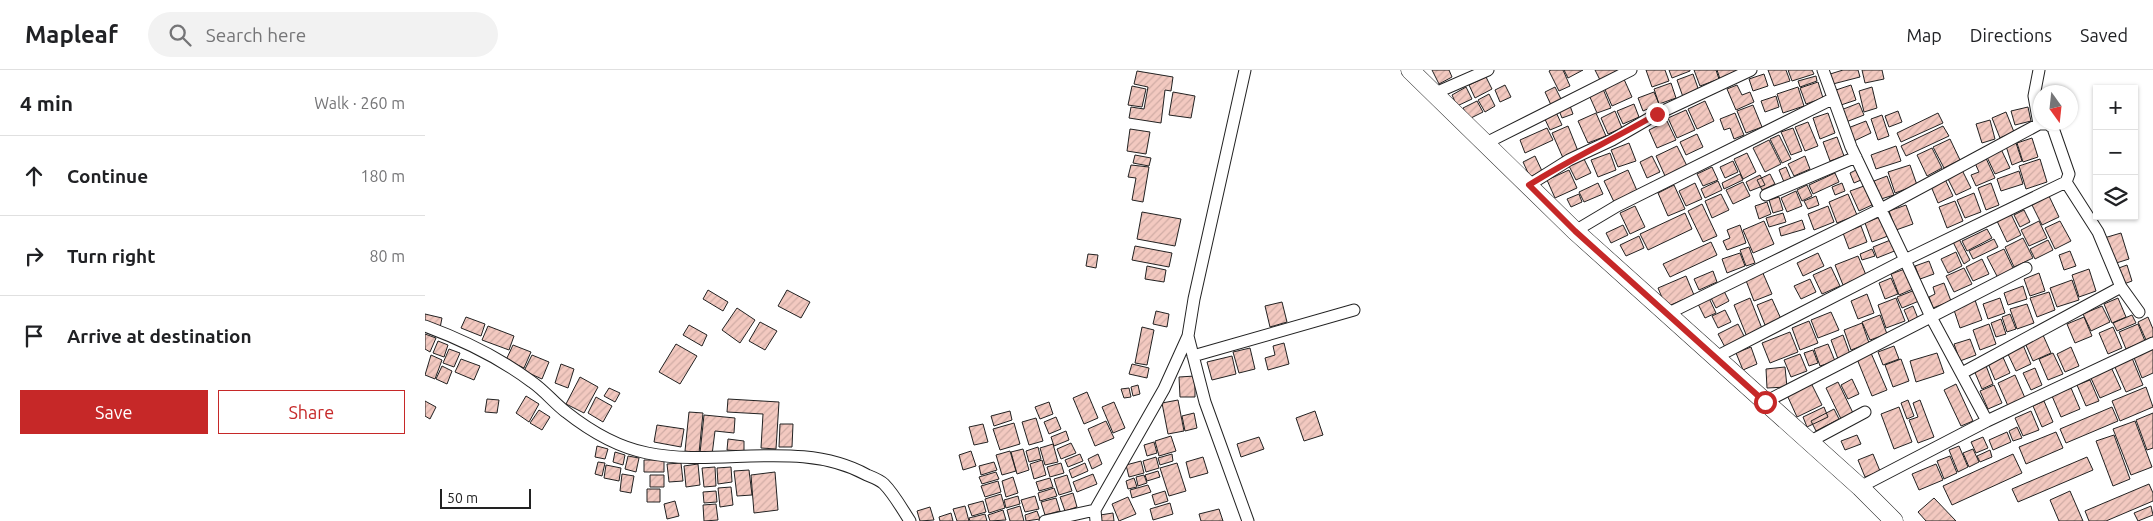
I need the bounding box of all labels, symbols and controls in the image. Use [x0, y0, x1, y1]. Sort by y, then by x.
search box [148, 12, 498, 57]
text: Mapleaf [25, 21, 118, 48]
icon: search [166, 21, 194, 49]
text: Search here [206, 24, 306, 46]
text: Map [1906, 25, 1942, 45]
text: Directions [1970, 25, 2052, 45]
text: Saved [2080, 25, 2128, 45]
north arrow [2033, 85, 2078, 130]
map controls [2093, 85, 2138, 220]
button: + [2093, 85, 2138, 130]
text: 4 min [20, 91, 73, 115]
text: Walk · 260 m [314, 94, 405, 112]
route end [1646, 103, 1669, 126]
button: − [2093, 130, 2138, 175]
icon: ahead [20, 162, 48, 190]
text: Continue [67, 165, 148, 187]
text: 180 m [360, 167, 405, 185]
button: layers [2093, 175, 2138, 220]
icon: right [20, 242, 48, 270]
text: Turn right [67, 245, 155, 267]
text: 80 m [369, 247, 405, 265]
icon: arrive [20, 322, 48, 350]
text: Arrive at destination [67, 325, 252, 347]
button: Save [20, 390, 208, 434]
button: Share [218, 390, 405, 434]
route start [1754, 391, 1777, 414]
scale bar [440, 486, 531, 509]
text: 50 m [447, 490, 478, 506]

